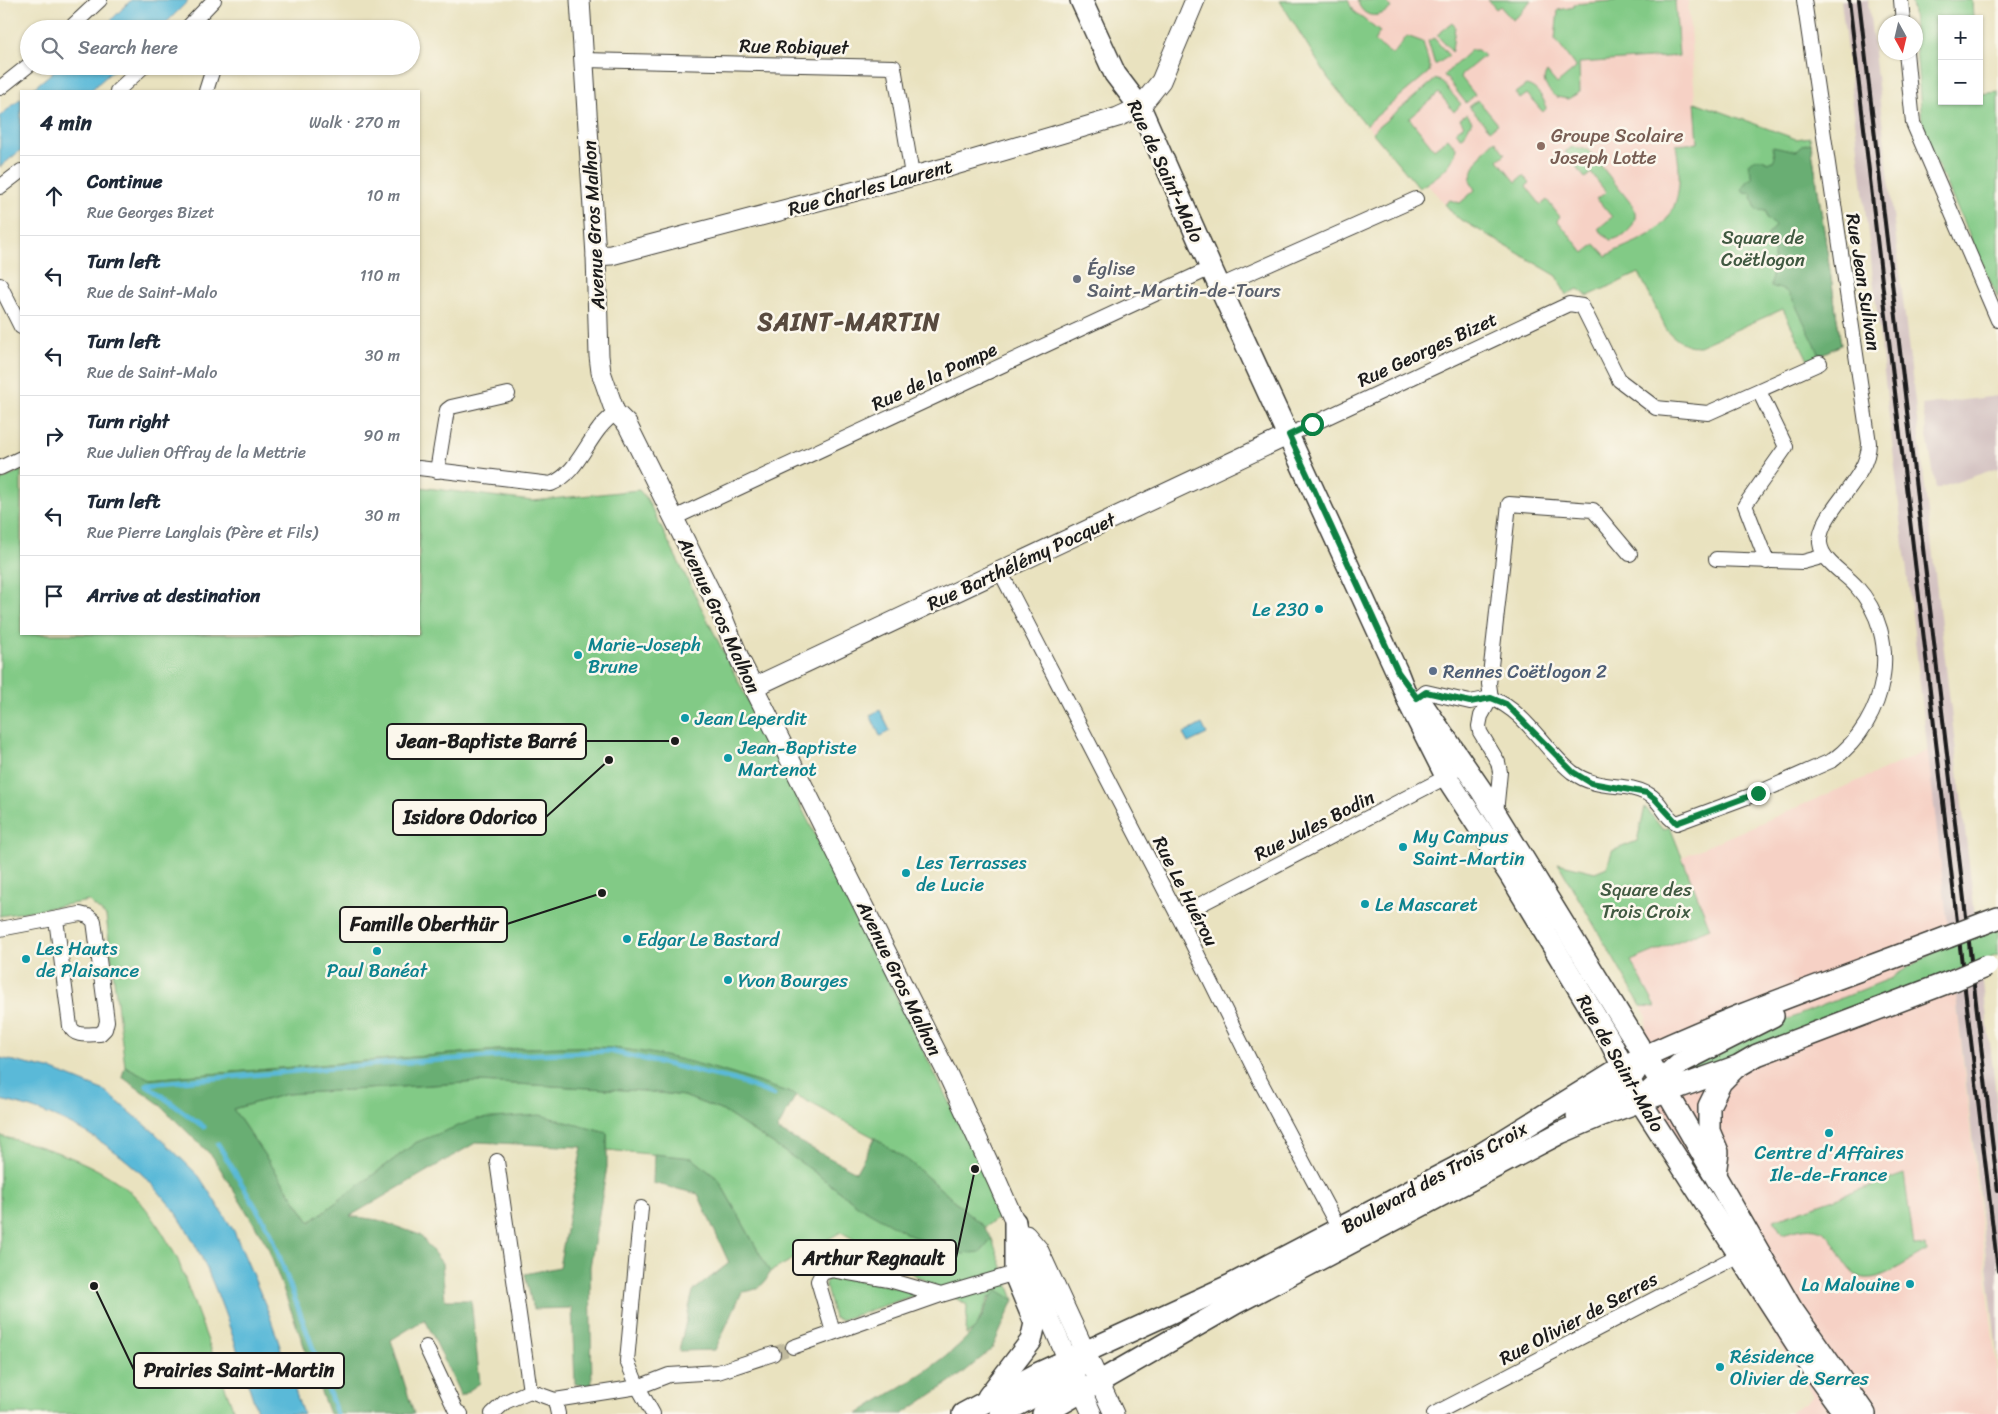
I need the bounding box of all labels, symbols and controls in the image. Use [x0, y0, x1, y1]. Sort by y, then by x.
north arrow [1878, 15, 1923, 60]
map controls [1938, 15, 1983, 105]
button: + [1938, 15, 1983, 60]
search box [20, 20, 420, 75]
street label: Rue Robiquet [739, 29, 850, 64]
text: Search here [78, 31, 178, 64]
icon: search [38, 34, 66, 62]
button: − [1938, 60, 1983, 105]
street label: Rue de Saint-Malo [1118, 94, 1213, 249]
text: 4 min [40, 104, 92, 142]
text: Walk · 270 m [309, 108, 400, 137]
place label: Groupe Scolaire Joseph Lotte [1550, 119, 1684, 174]
street label: Avenue Gros Malhon [573, 140, 614, 311]
marker: Groupe Scolaire Joseph Lotte [1535, 140, 1547, 152]
street label: Rue Charles Laurent [784, 150, 956, 225]
text: Continue [87, 165, 163, 198]
text: 10 m [367, 181, 400, 210]
icon: ahead [40, 182, 68, 210]
text: Rue Georges Bizet [87, 198, 214, 227]
street label: Rue Jean Sulivan [1836, 211, 1891, 353]
park label: Square de Coëtlogon [1721, 221, 1805, 276]
text: Turn left [87, 245, 160, 278]
place label: Église Saint-Martin-de-Tours [1087, 252, 1281, 307]
text: 110 m [360, 261, 400, 290]
icon: left [40, 262, 68, 290]
marker: Église Saint-Martin-de-Tours [1071, 273, 1083, 285]
text: Rue de Saint-Malo [87, 278, 217, 307]
district label: SAINT-MARTIN [757, 301, 940, 343]
street label: Rue Georges Bizet [1352, 303, 1503, 396]
text: Turn left [87, 325, 160, 358]
street label: Rue de la Pompe [866, 333, 1003, 420]
text: 30 m [365, 341, 400, 370]
icon: left [40, 342, 68, 370]
text: Rue de Saint-Malo [87, 358, 217, 387]
text: Turn right [87, 405, 169, 438]
route start [1301, 413, 1324, 436]
text: 90 m [364, 421, 400, 450]
icon: right [40, 422, 68, 450]
text: Rue Julien Offray de la Mettrie [87, 438, 306, 467]
text: Turn left [87, 485, 160, 518]
text: 30 m [365, 501, 400, 530]
icon: left [40, 502, 68, 530]
street label: Rue Barthélémy Pocquet [921, 503, 1122, 620]
text: Rue Pierre Langlais (Père et Fils) [87, 518, 318, 547]
street label: Avenue Gros Malhon [668, 531, 770, 699]
text: Arrive at destination [87, 579, 260, 612]
icon: arrive [40, 582, 68, 610]
place label: Le 230 [1252, 593, 1309, 626]
marker: Le 230 [1313, 603, 1325, 615]
place label: Marie-Joseph Brune [588, 628, 701, 683]
marker: Marie-Joseph Brune [572, 649, 584, 661]
place label: Rennes Coëtlogon 2 [1443, 655, 1607, 688]
marker: Rennes Coëtlogon 2 [1427, 665, 1439, 677]
place label: Jean Leperdit [694, 702, 807, 735]
marker: Jean Leperdit [679, 712, 691, 724]
callout: Jean-Baptiste Barré [387, 724, 586, 759]
text: Jean-Baptiste Barré [396, 724, 577, 759]
place label: Jean-Baptiste Martenot [737, 731, 857, 786]
marker: Jean-Baptiste Martenot [722, 752, 734, 764]
street label: Rue Jules Bodin [1248, 781, 1380, 870]
route end [1747, 782, 1770, 805]
callout: Isidore Odorico [393, 800, 546, 835]
text: Isidore Odorico [402, 800, 537, 835]
place label: My Campus Saint-Martin [1413, 820, 1524, 875]
street label: Rue Le Huérou [1144, 830, 1228, 952]
marker: My Campus Saint-Martin [1397, 841, 1409, 853]
place label: Les Terrasses de Lucie [916, 846, 1027, 901]
marker: Les Terrasses de Lucie [900, 867, 912, 879]
park label: Square des Trois Croix [1600, 873, 1692, 928]
place label: Le Mascaret [1375, 888, 1478, 921]
street label: Avenue Gros Malhon [847, 894, 952, 1062]
marker: Le Mascaret [1359, 898, 1371, 910]
callout: Famille Oberthür [340, 907, 507, 942]
text: Famille Oberthür [349, 907, 500, 942]
place label: Edgar Le Bastard [637, 923, 781, 956]
place label: Les Hauts de Plaisance [36, 932, 139, 987]
marker: Edgar Le Bastard [621, 933, 633, 945]
marker: Paul Banéat [371, 945, 383, 957]
marker: Les Hauts de Plaisance [20, 953, 32, 965]
place label: Paul Banéat [327, 954, 429, 987]
place label: Yvon Bourges [738, 964, 848, 997]
marker: Yvon Bourges [722, 974, 734, 986]
street label: Rue de Saint-Malo [1568, 988, 1674, 1139]
street label: Boulevard des Trois Croix [1335, 1112, 1534, 1243]
marker: Centre d'Affaires Ile-de-France [1823, 1127, 1835, 1139]
place label: Centre d'Affaires Ile-de-France [1754, 1136, 1904, 1191]
callout: Arthur Regnault [793, 1240, 956, 1275]
text: Arthur Regnault [801, 1241, 946, 1276]
street label: Rue Olivier de Serres [1493, 1262, 1664, 1374]
place label: La Malouine [1801, 1268, 1900, 1301]
marker: La Malouine [1904, 1278, 1916, 1290]
place label: Résidence Olivier de Serres [1730, 1340, 1869, 1395]
callout: Prairies Saint-Martin [134, 1353, 344, 1388]
text: Prairies Saint-Martin [144, 1353, 335, 1388]
marker: Résidence Olivier de Serres [1714, 1361, 1726, 1373]

